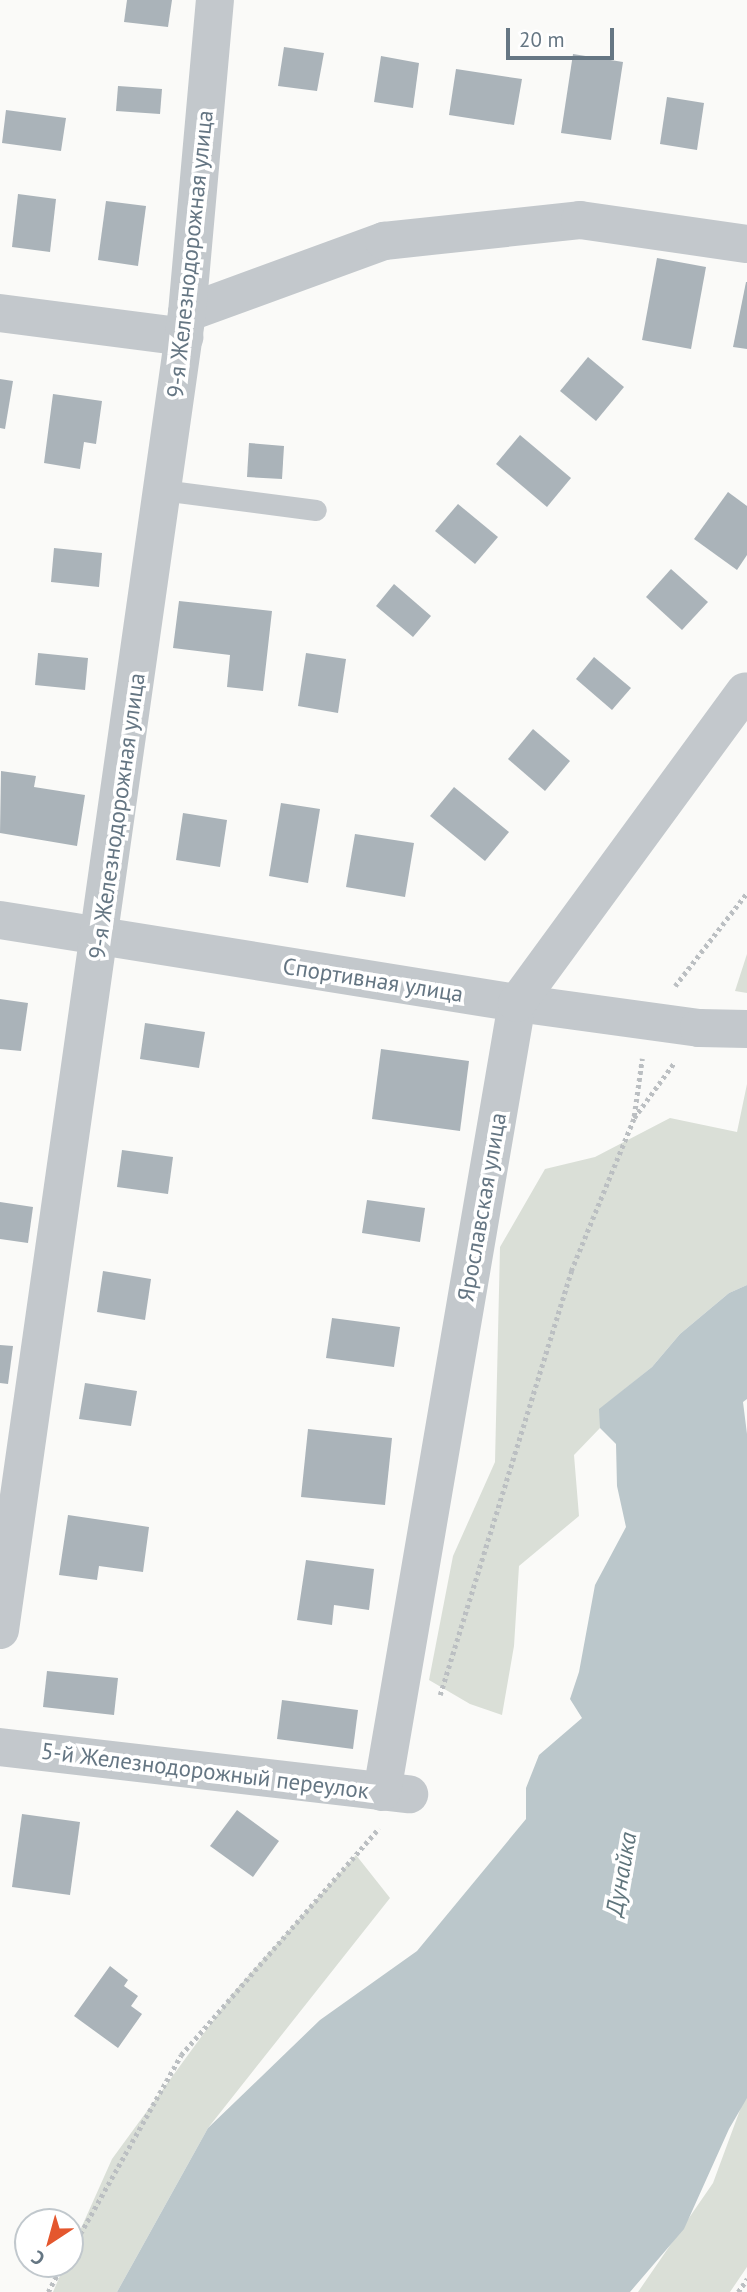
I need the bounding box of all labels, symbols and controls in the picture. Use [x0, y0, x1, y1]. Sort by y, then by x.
scale bar [509, 14, 618, 58]
text: 20 m [519, 26, 565, 53]
street label: 9-я Железнодорожная улица [161, 109, 219, 399]
street label: 9-я Железнодорожная улица [83, 671, 151, 961]
street label: Спортивная улица [281, 952, 465, 1008]
street label: Ярославская улица [452, 1111, 512, 1303]
street label: 5-й Железнодорожный переулок [39, 1737, 371, 1805]
water label: Дунайка [599, 1830, 643, 1918]
north arrow [14, 2208, 84, 2278]
text: С [26, 2246, 49, 2271]

